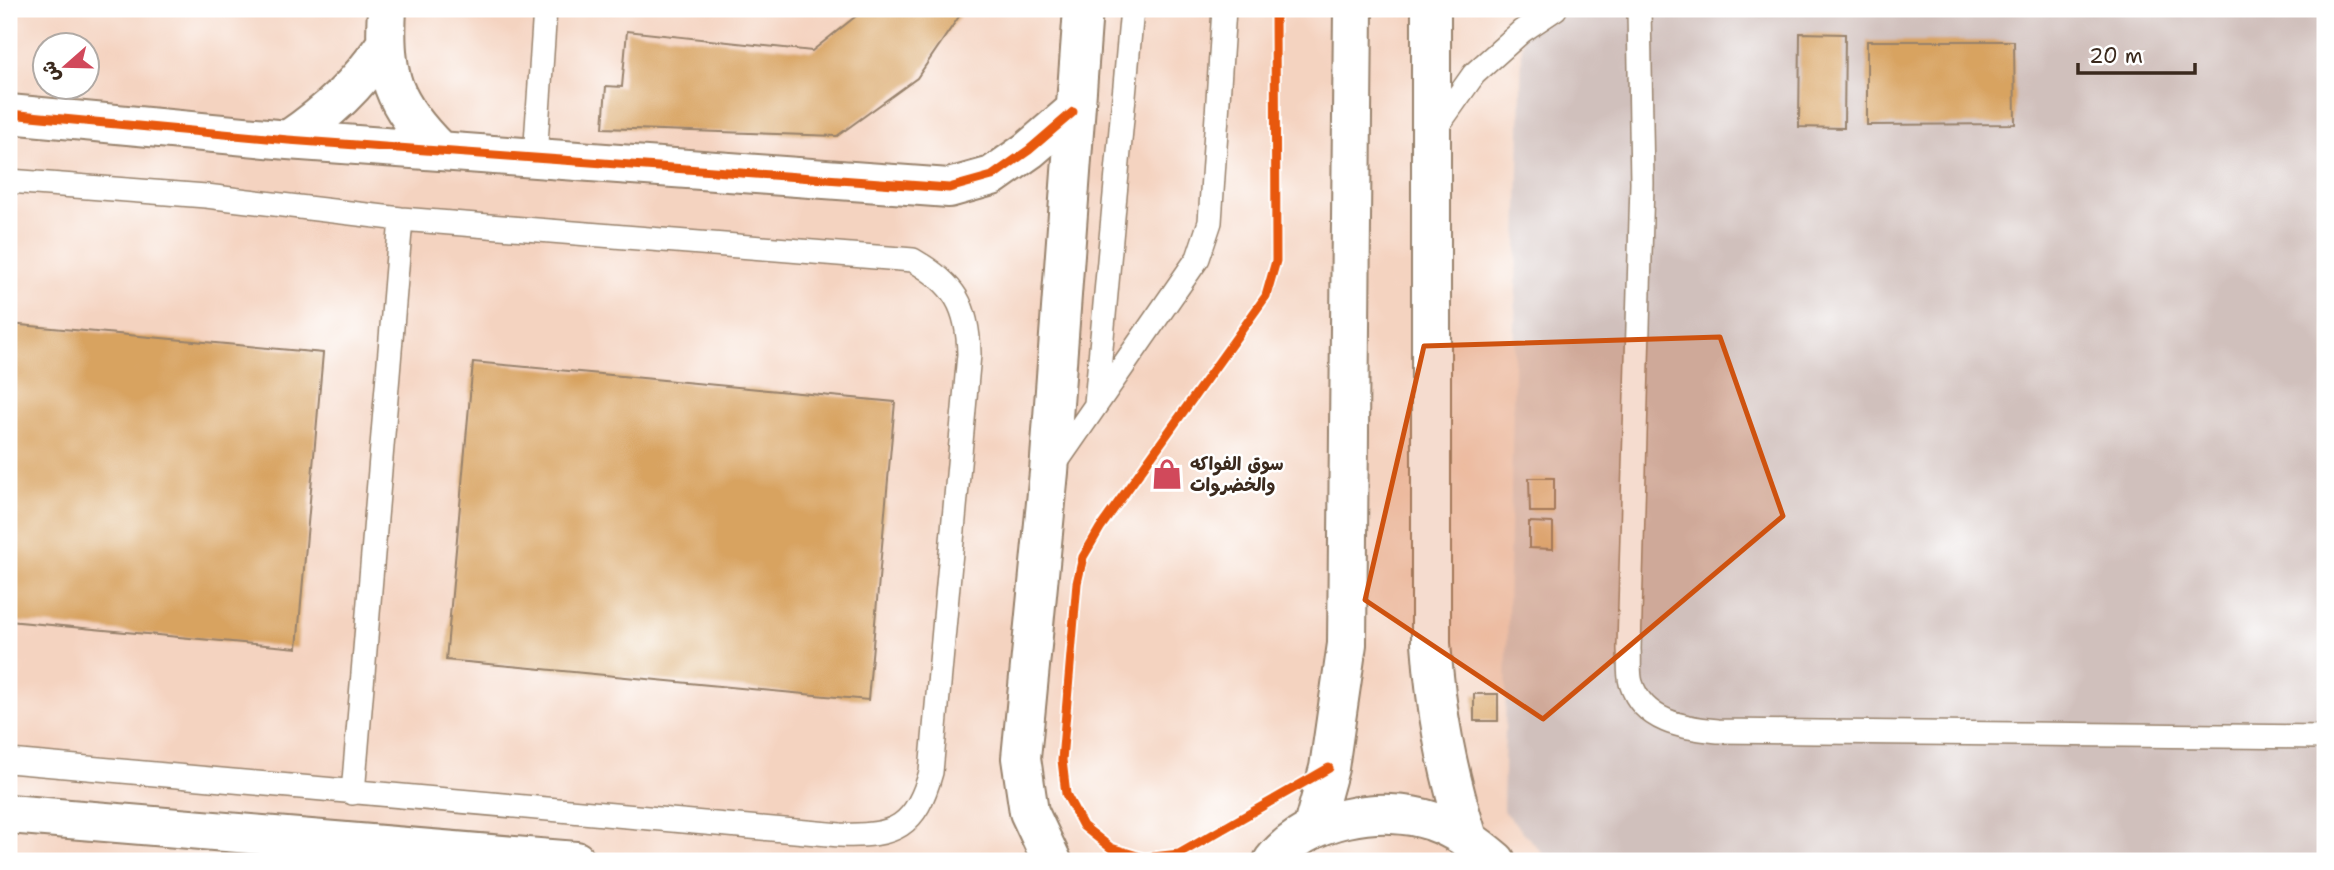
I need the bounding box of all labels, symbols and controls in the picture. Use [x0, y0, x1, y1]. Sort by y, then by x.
north arrow [32, 32, 102, 102]
scale bar [2078, 32, 2196, 76]
text: 20 m [2089, 42, 2143, 70]
text: ش [35, 57, 66, 86]
place label: سوق الفواكه والخضروات [1190, 452, 1284, 497]
shop icon: سوق الفواكه والخضروات [1150, 457, 1184, 491]

